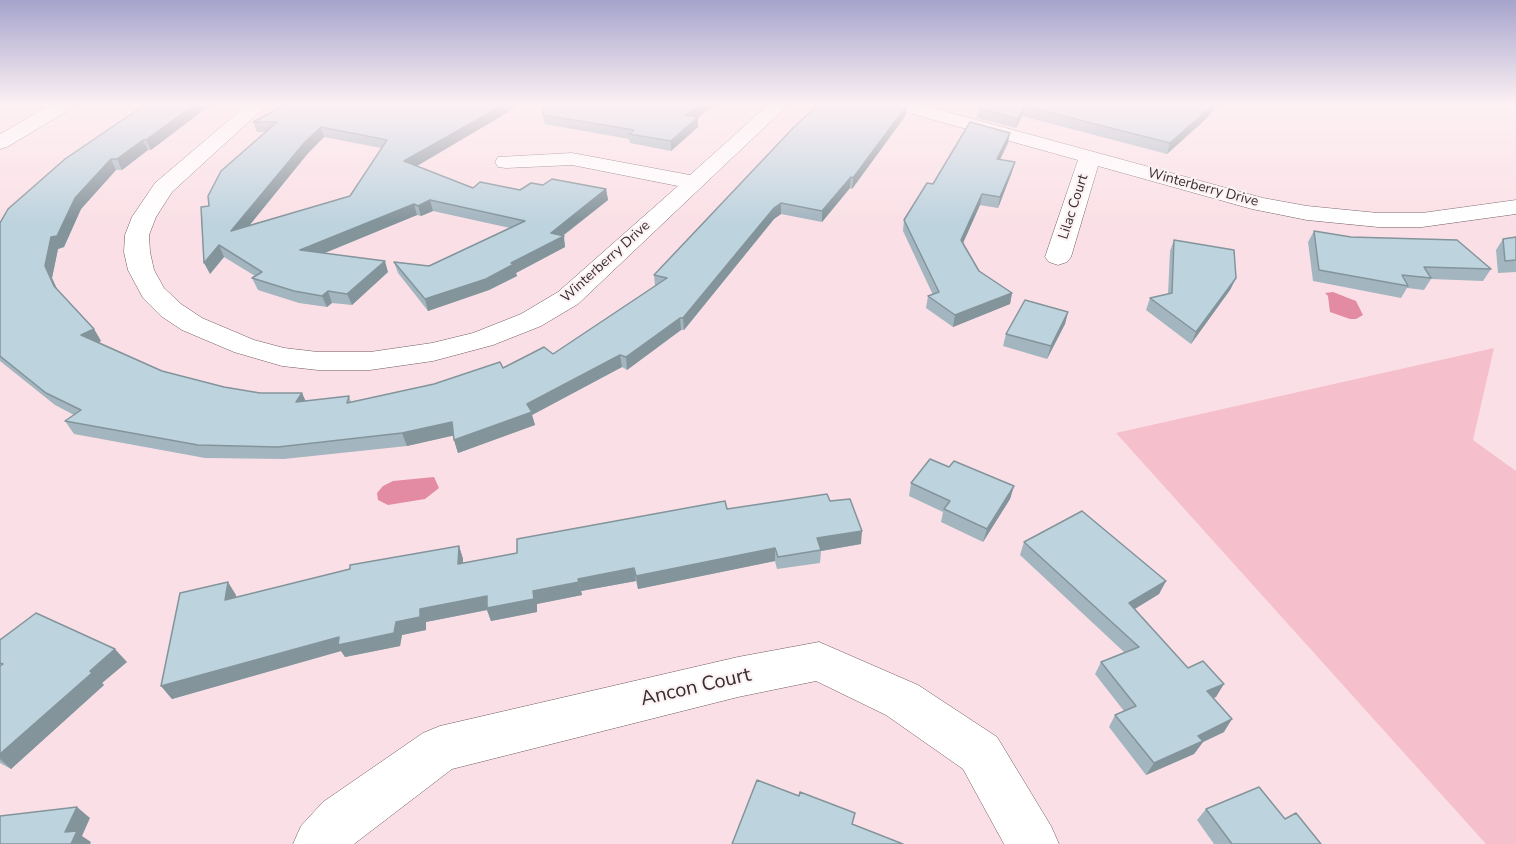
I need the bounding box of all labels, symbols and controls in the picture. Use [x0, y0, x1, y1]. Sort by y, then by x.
street label: Winterberry Drive [1146, 165, 1260, 211]
street label: Lilac Court [1056, 172, 1092, 242]
street label: Winterberry Drive [558, 218, 654, 306]
street label: Ancon Court [639, 664, 753, 712]

